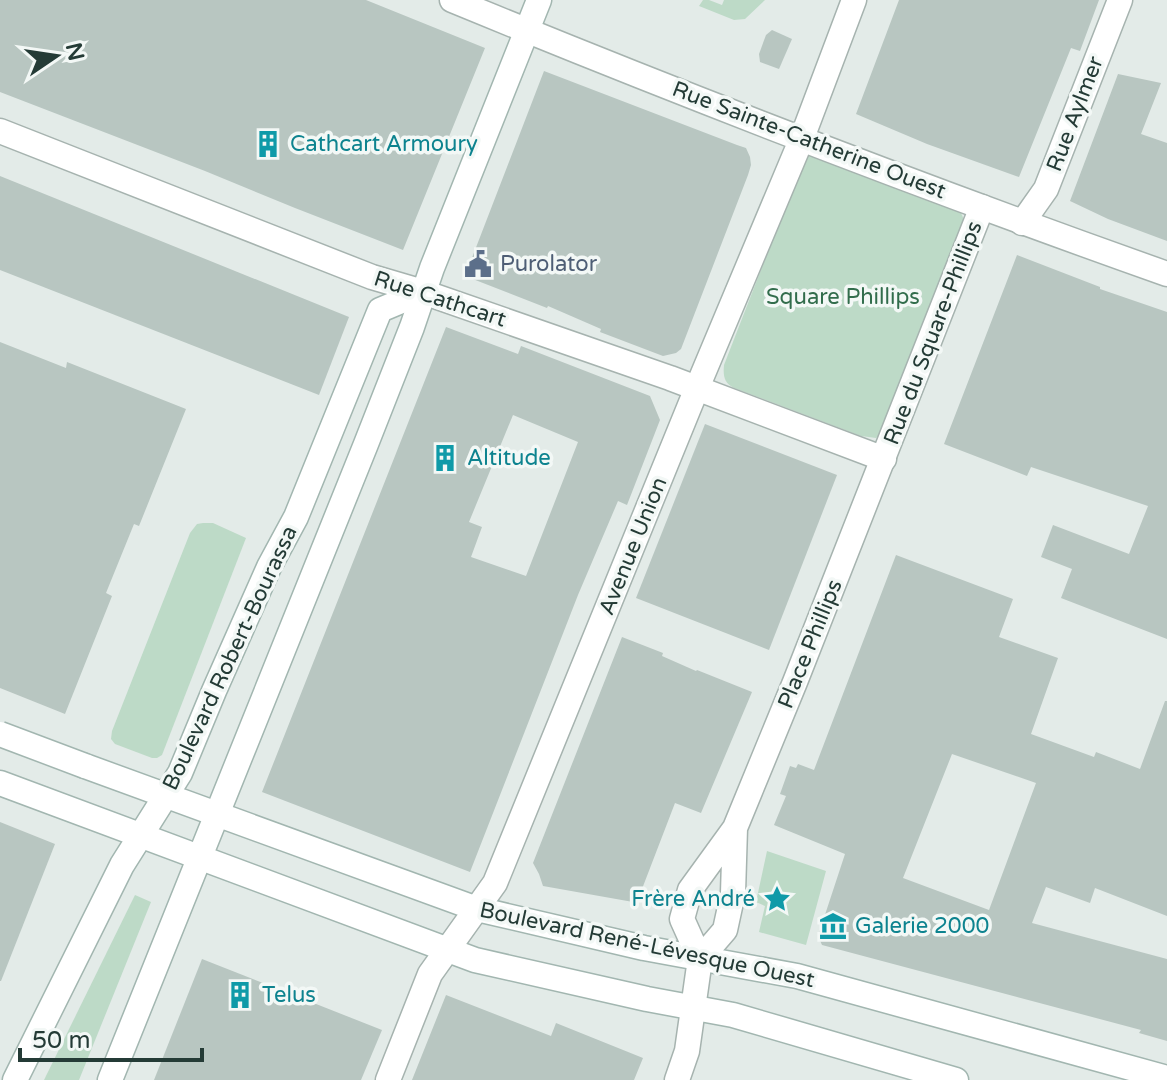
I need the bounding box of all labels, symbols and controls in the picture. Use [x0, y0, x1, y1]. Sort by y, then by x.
north arrow [16, 16, 96, 96]
text: N [60, 40, 89, 63]
street label: Rue Aylmer [1041, 52, 1109, 175]
street label: Rue Sainte-Catherine Ouest [669, 76, 949, 204]
building icon: Cathcart Armoury [253, 129, 283, 159]
place label: Cathcart Armoury [290, 131, 478, 157]
street label: Rue du Square-Phillips [878, 218, 988, 448]
public building icon: Purolator [463, 249, 493, 279]
place label: Purolator [500, 251, 598, 277]
street label: Rue Cathcart [371, 265, 509, 333]
park label: Square Phillips [766, 284, 920, 310]
building icon: Altitude [430, 443, 460, 473]
place label: Altitude [467, 445, 551, 471]
street label: Avenue Union [594, 473, 672, 619]
street label: Boulevard Robert-Bourassa [157, 522, 303, 794]
street label: Place Phillips [772, 576, 848, 712]
place icon: Frère André [762, 884, 792, 914]
place label: Frère André [631, 886, 755, 912]
street label: Boulevard René-Lévesque Ouest [477, 897, 817, 993]
museum icon: Galerie 2000 [818, 911, 848, 941]
place label: Galerie 2000 [855, 913, 989, 939]
building icon: Telus [225, 980, 255, 1010]
place label: Telus [262, 982, 316, 1008]
scale bar [20, 1012, 202, 1062]
text: 50 m [32, 1026, 90, 1055]

